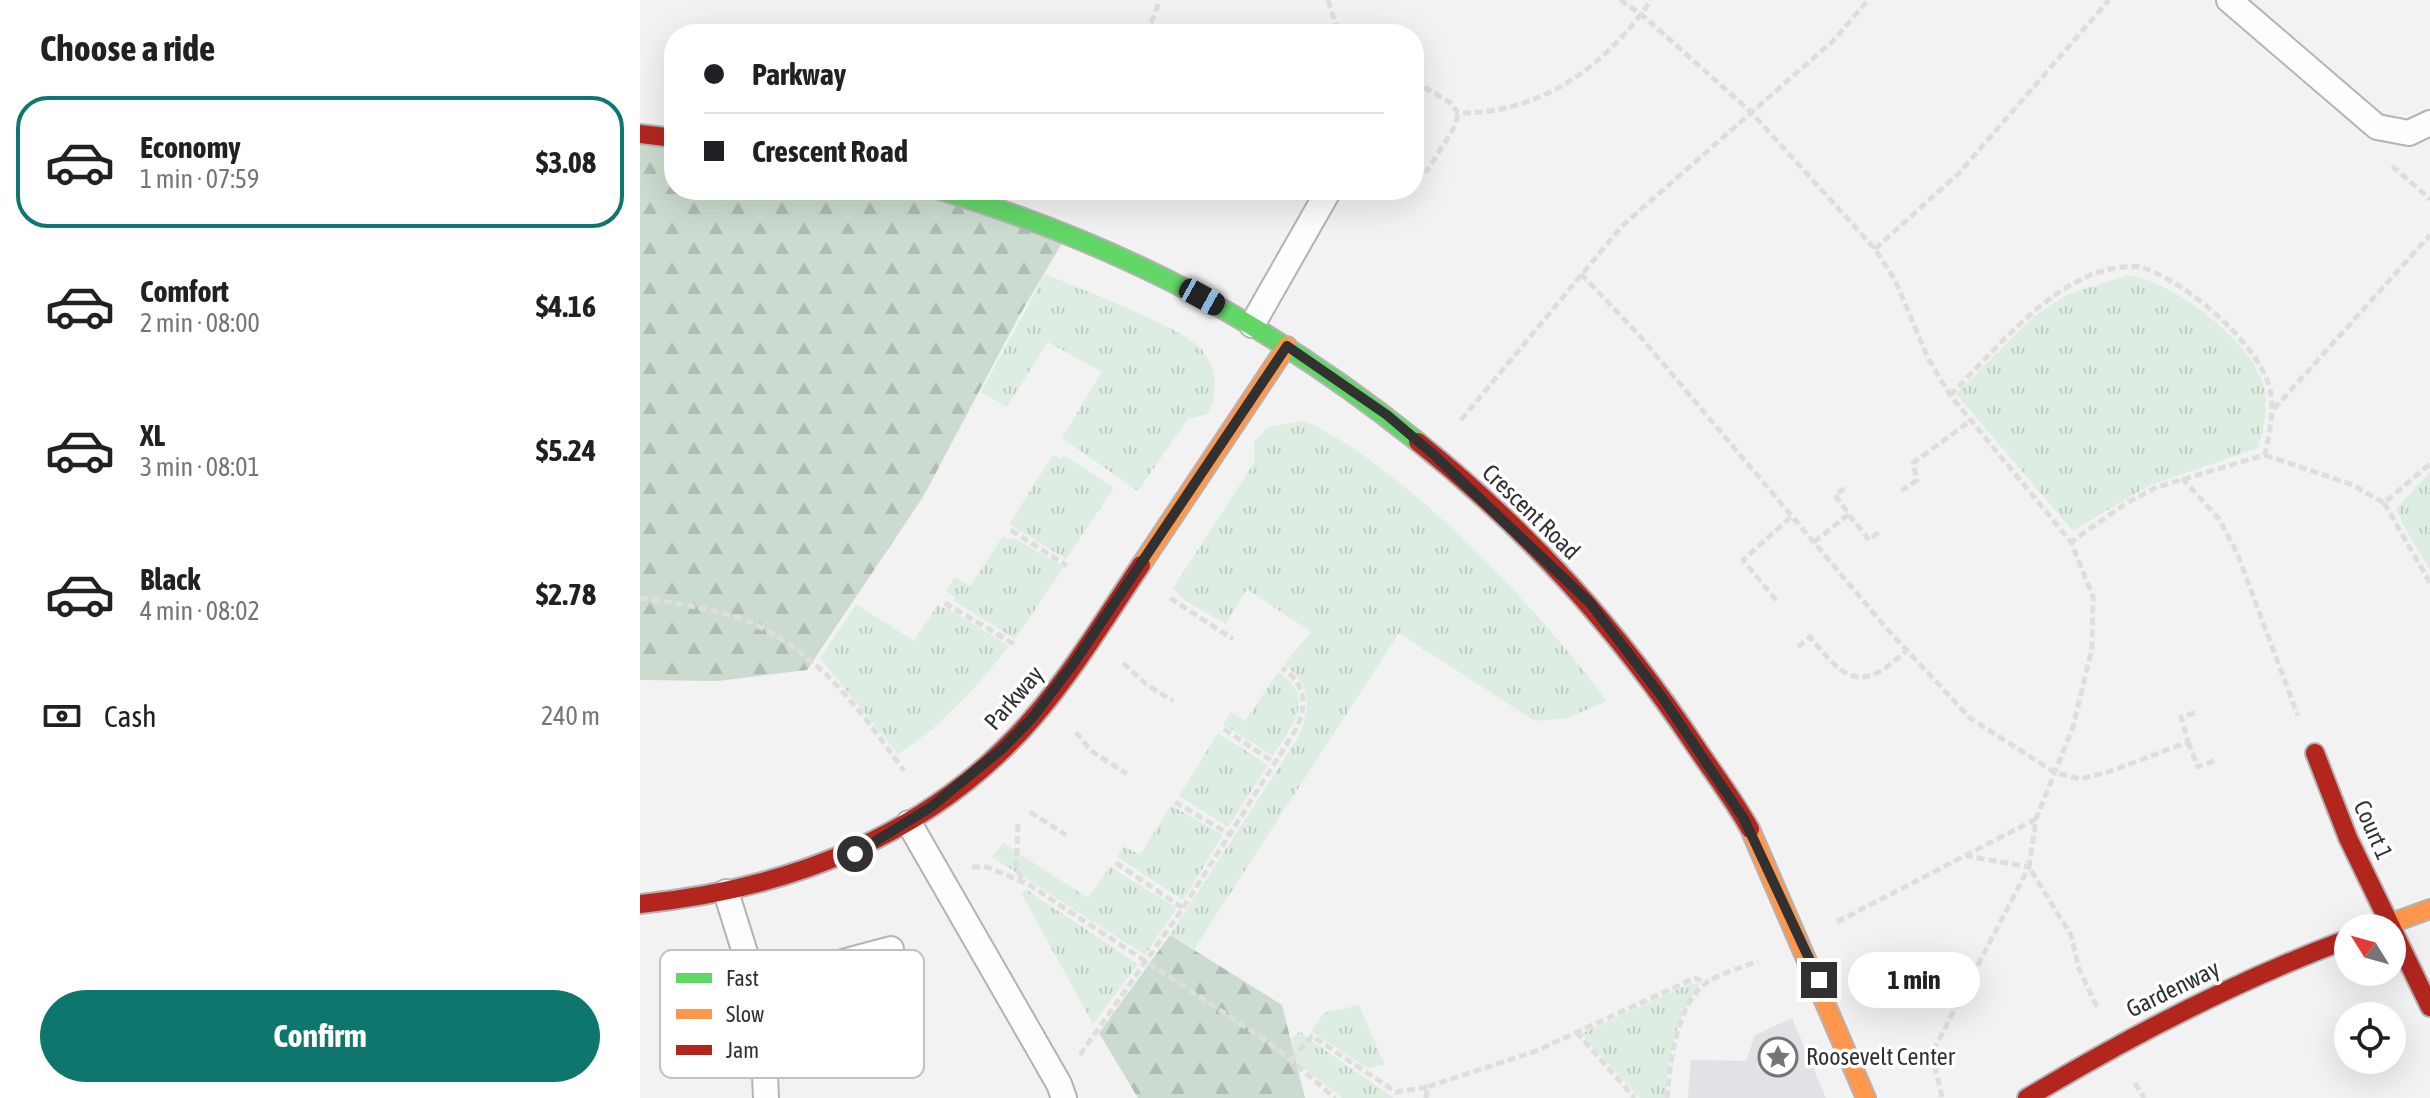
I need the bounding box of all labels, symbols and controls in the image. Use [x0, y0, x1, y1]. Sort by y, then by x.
text: Choose a ride [40, 27, 215, 69]
text: Parkway [752, 57, 846, 91]
icon: car [44, 126, 116, 198]
text: Economy [140, 130, 241, 164]
text: Crescent Road [752, 134, 908, 168]
text: $3.08 [536, 145, 596, 179]
text: 1 min · 07:59 [140, 164, 259, 194]
icon: car [44, 270, 116, 342]
text: Comfort [140, 274, 229, 308]
car [1175, 275, 1229, 319]
text: $4.16 [536, 289, 596, 323]
text: 2 min · 08:00 [140, 308, 260, 338]
icon: car [44, 414, 116, 486]
text: XL [140, 418, 165, 452]
text: $5.24 [536, 433, 596, 467]
text: 3 min · 08:01 [140, 452, 260, 482]
street label: Crescent Road [1477, 459, 1586, 565]
icon: car [44, 558, 116, 630]
text: Black [140, 562, 200, 596]
text: $2.78 [536, 577, 596, 611]
text: 4 min · 08:02 [140, 596, 260, 626]
street label: Parkway [979, 660, 1049, 735]
icon: cash [40, 694, 84, 738]
text: Cash [104, 699, 157, 733]
text: 240 m [541, 701, 600, 731]
street label: Court 1 [2349, 796, 2398, 864]
route start [837, 836, 873, 872]
north arrow [2334, 914, 2406, 986]
map controls [2334, 914, 2406, 1074]
legend [660, 950, 924, 1078]
callout: 1 min [1847, 952, 1979, 1008]
street label: Gardenway [2122, 954, 2224, 1023]
route end [1801, 962, 1837, 998]
text: Fast [726, 965, 759, 991]
text: 1 min [1887, 965, 1941, 995]
button: Confirm [40, 990, 600, 1082]
text: Slow [726, 1001, 764, 1027]
button: locate [2334, 1002, 2406, 1074]
place icon: Roosevelt Center [1757, 1036, 1799, 1078]
text: Jam [726, 1037, 759, 1063]
place label: Roosevelt Center [1806, 1043, 1956, 1070]

